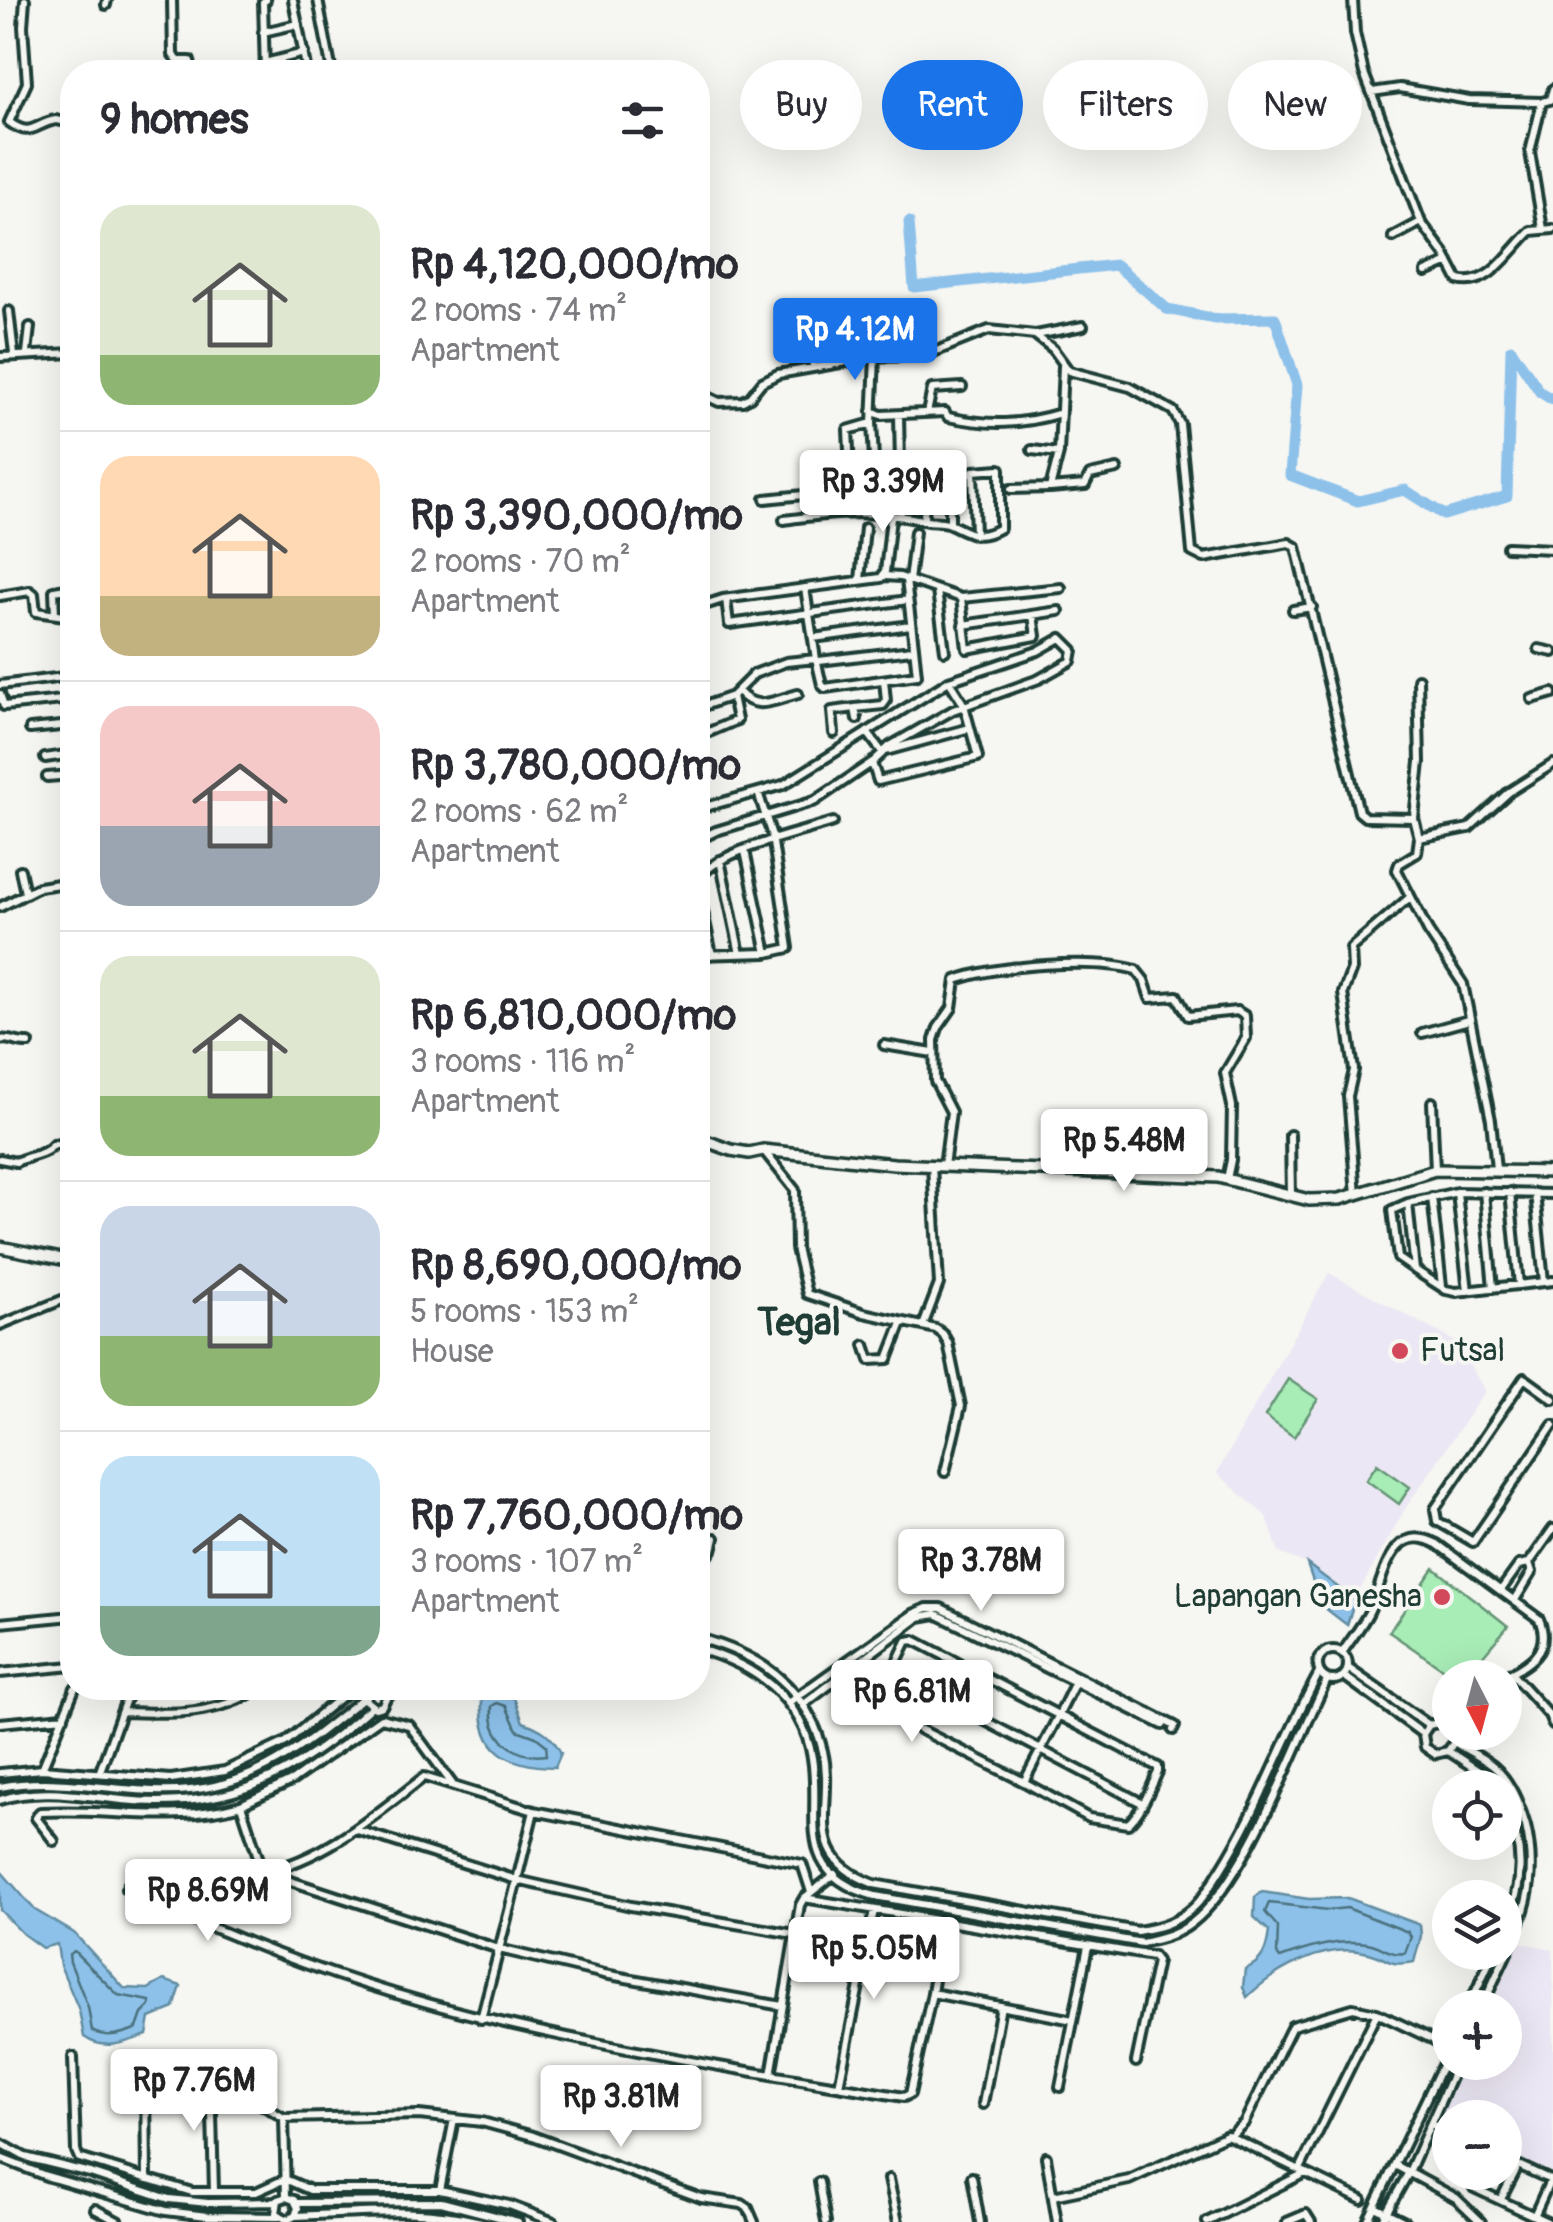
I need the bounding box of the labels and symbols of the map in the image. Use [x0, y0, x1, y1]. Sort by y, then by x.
pin: Rp 4.12M [752, 298, 958, 383]
pin: Rp 3.39M [780, 450, 986, 535]
pin: Rp 5.48M [1021, 1109, 1227, 1194]
district label: Tegal [757, 1299, 841, 1347]
place label: Futsal [1420, 1331, 1505, 1371]
marker: Futsal [1389, 1340, 1411, 1362]
pin: Rp 3.78M [878, 1529, 1084, 1614]
place label: Lapangan Ganesha [1174, 1577, 1422, 1617]
marker: Lapangan Ganesha [1431, 1586, 1453, 1608]
pin: Rp 6.81M [809, 1660, 1015, 1745]
north arrow [1432, 1660, 1522, 1750]
pin: Rp 8.69M [105, 1859, 311, 1944]
pin: Rp 5.05M [771, 1917, 977, 2002]
pin: Rp 7.76M [91, 2049, 297, 2134]
pin: Rp 3.81M [518, 2065, 724, 2150]

